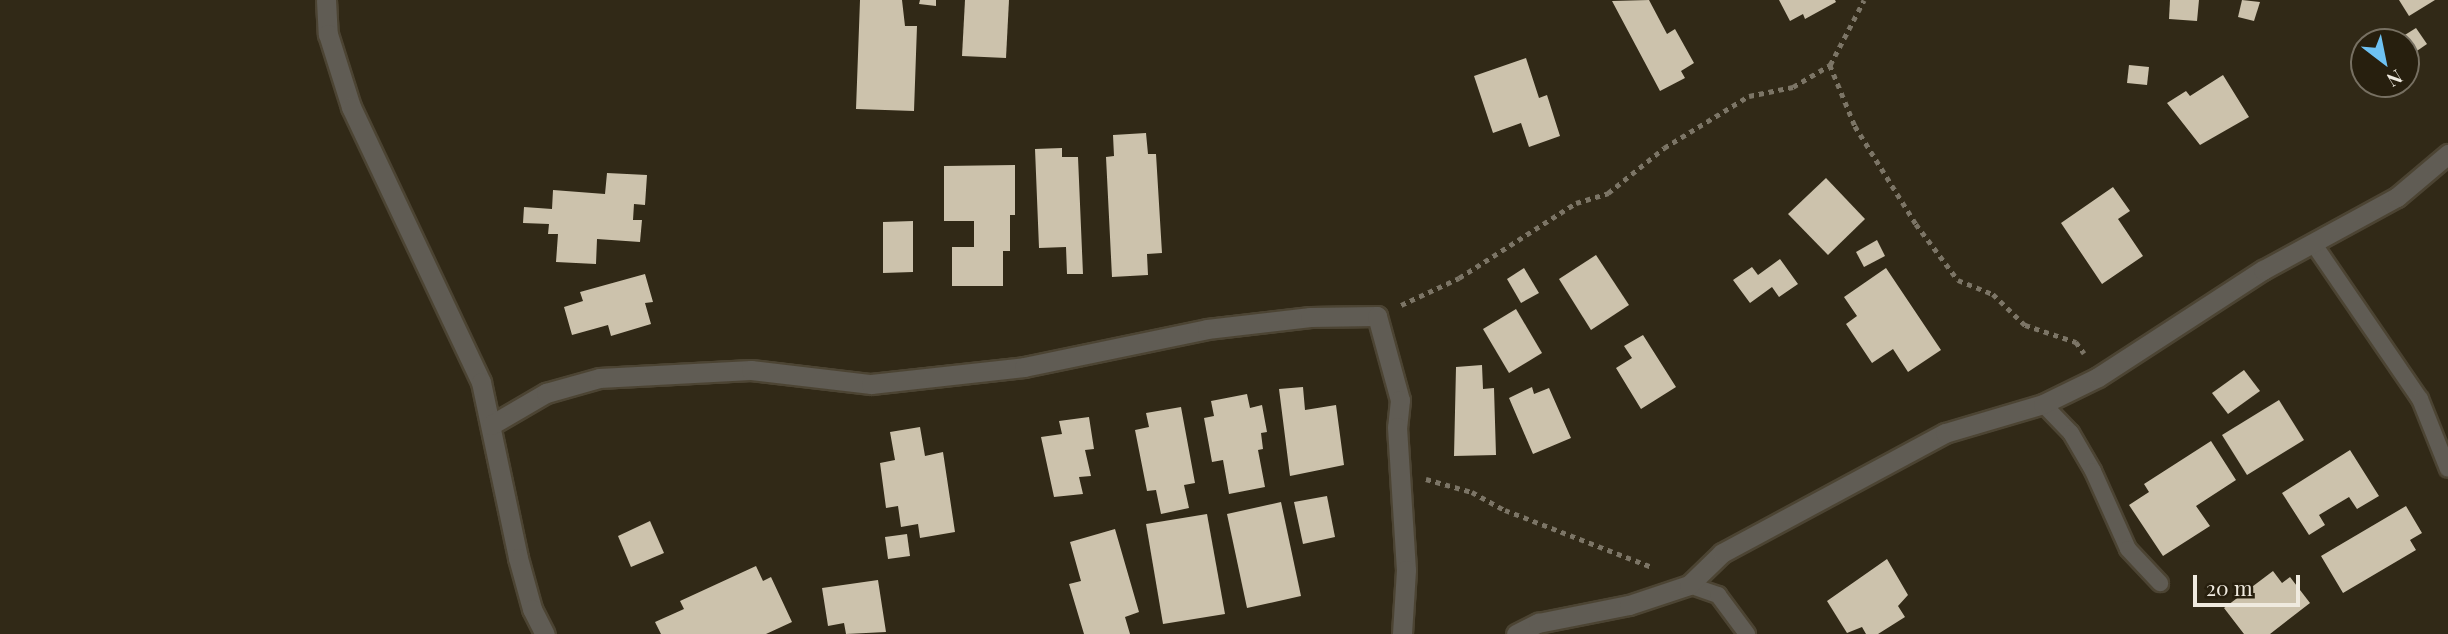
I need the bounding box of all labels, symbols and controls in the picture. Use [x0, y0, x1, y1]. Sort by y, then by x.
north arrow [2350, 28, 2420, 98]
text: N [2382, 64, 2408, 94]
scale bar [2196, 560, 2303, 604]
text: 20 m [2206, 573, 2253, 601]

